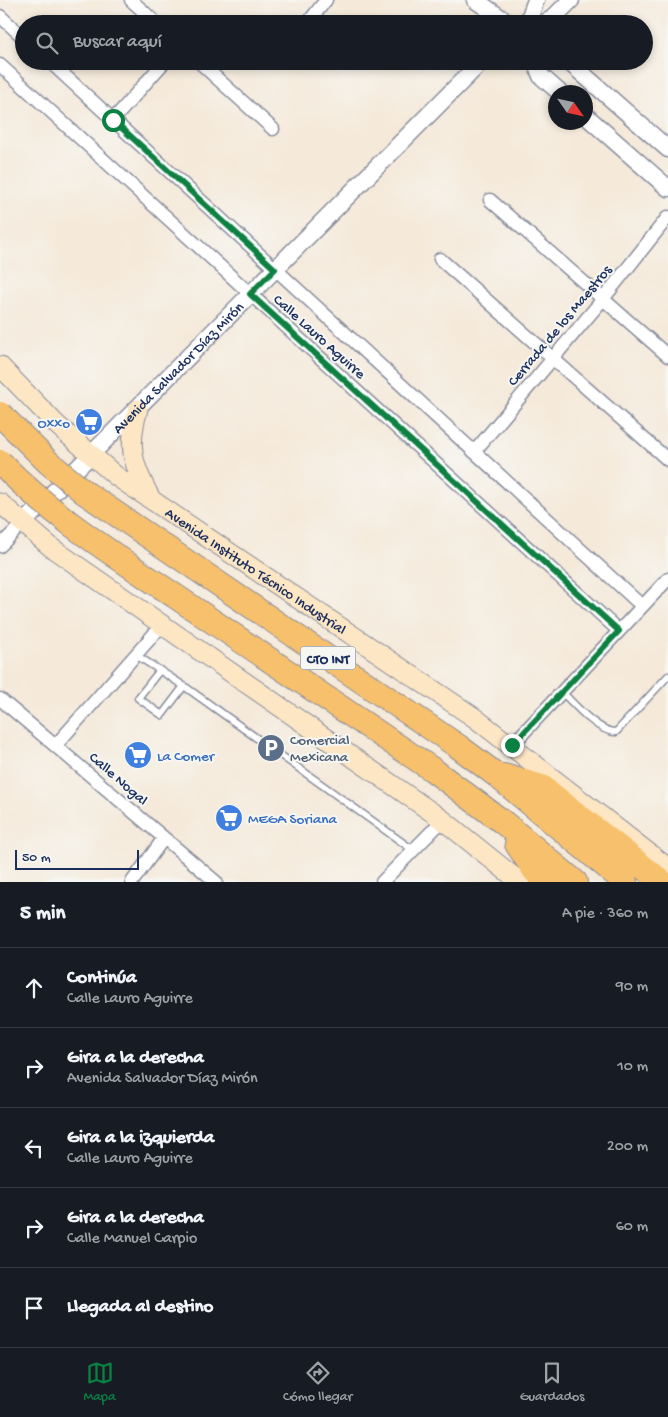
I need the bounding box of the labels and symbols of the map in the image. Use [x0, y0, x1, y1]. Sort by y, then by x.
north arrow [548, 85, 593, 130]
route start [102, 109, 125, 132]
street label: Cerrada de los Maestros [505, 262, 617, 390]
street label: Calle Lauro Aguirre [269, 291, 369, 384]
street label: Avenida Salvador Díaz Mirón [110, 299, 249, 438]
supermarket icon: Oxxo [74, 407, 104, 437]
place label: Oxxo [37, 415, 70, 433]
street label: Avenida Instituto Técnico Industrial [161, 505, 349, 640]
road number: CTO INT [300, 646, 356, 670]
place label: Comercial Mexicana [290, 732, 350, 767]
parking icon: Comercial Mexicana [256, 733, 286, 763]
route end [501, 734, 524, 757]
supermarket icon: La Comer [123, 740, 153, 770]
place label: La Comer [157, 748, 216, 766]
street label: Calle Nogal [85, 749, 151, 810]
supermarket icon: MEGA Soriana [214, 803, 244, 833]
place label: MEGA Soriana [248, 811, 337, 829]
scale bar [15, 847, 139, 870]

